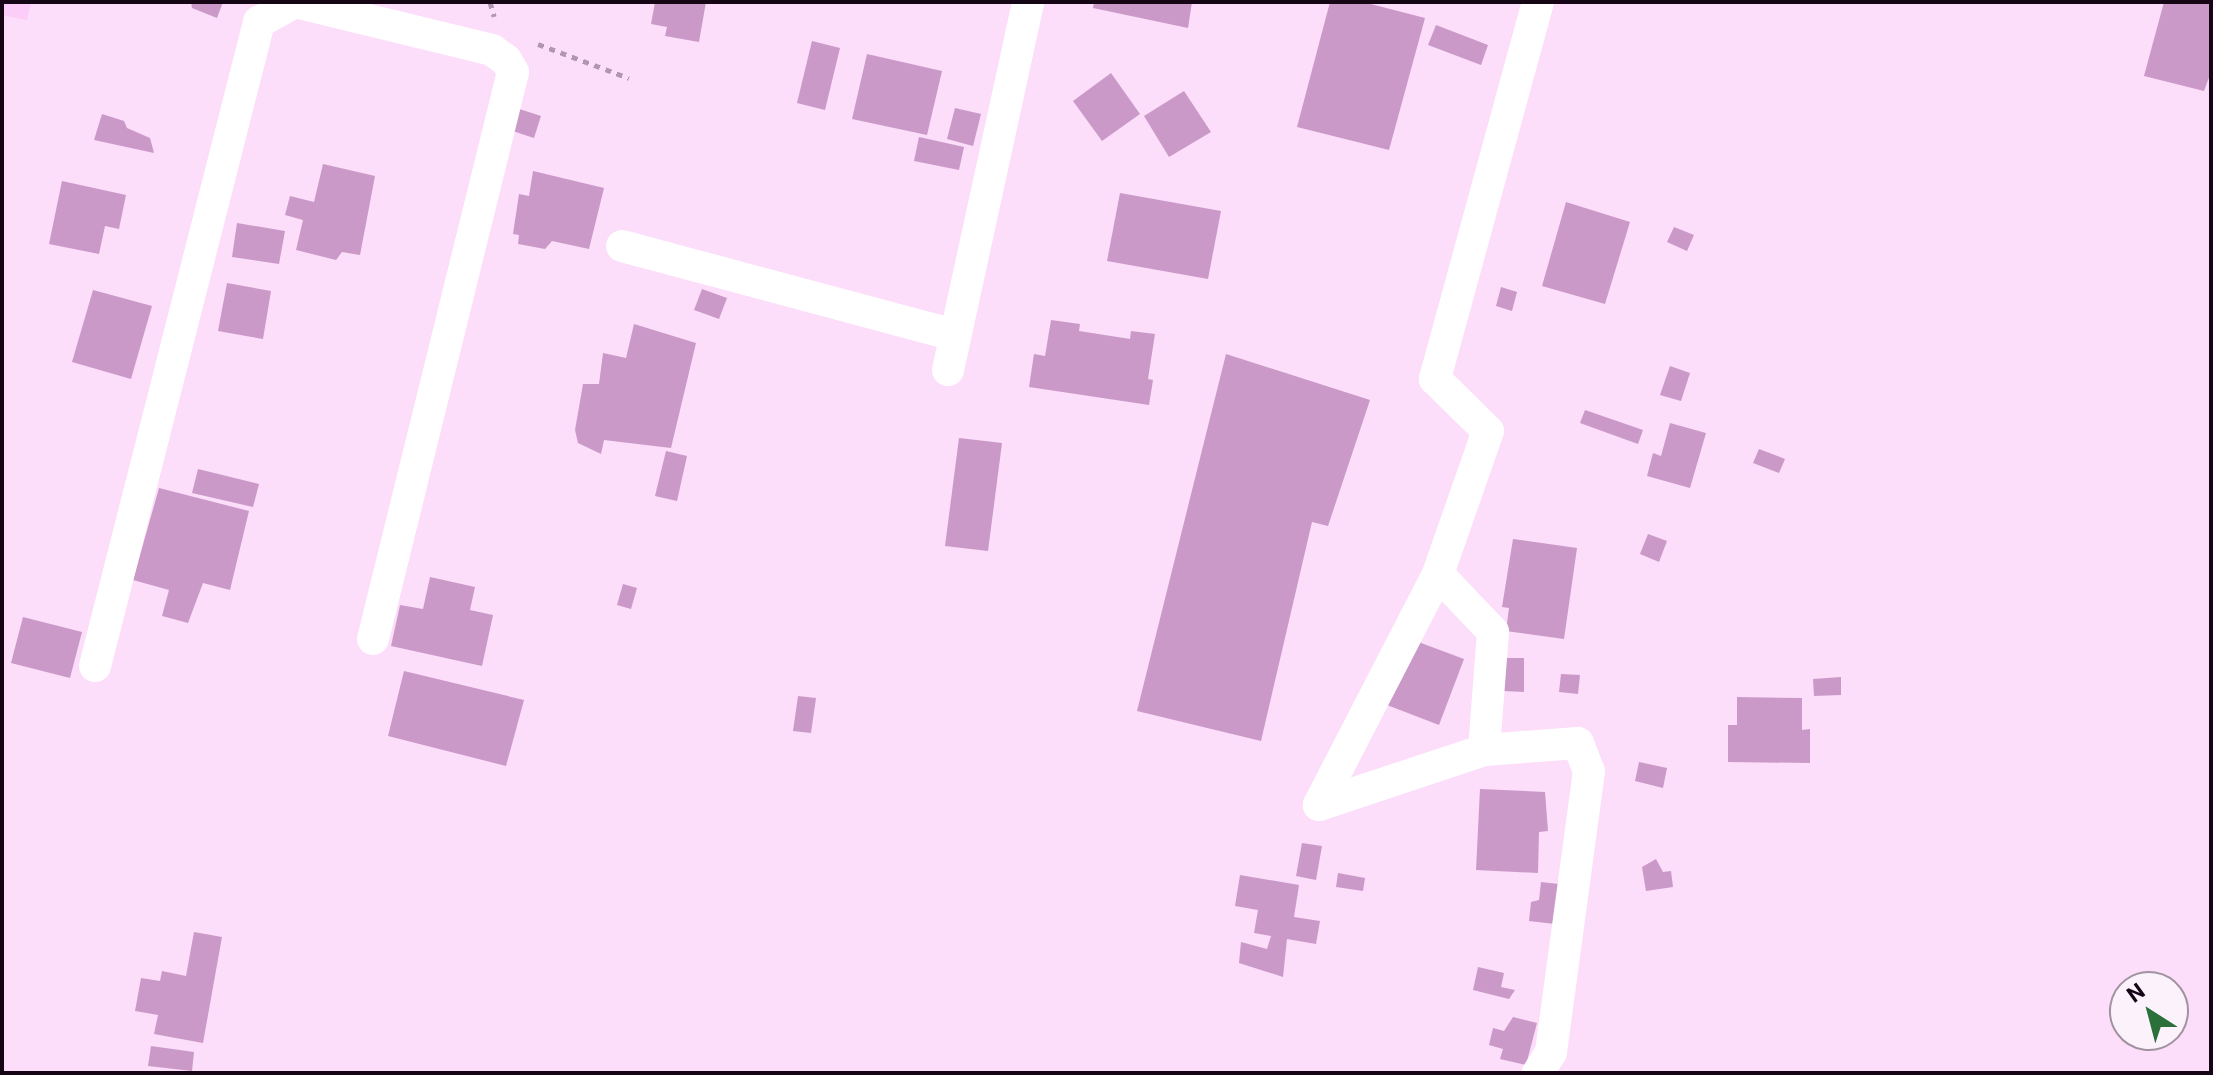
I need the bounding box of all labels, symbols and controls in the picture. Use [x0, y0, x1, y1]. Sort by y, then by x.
north arrow [2109, 971, 2189, 1051]
text: N [2122, 978, 2149, 1007]

